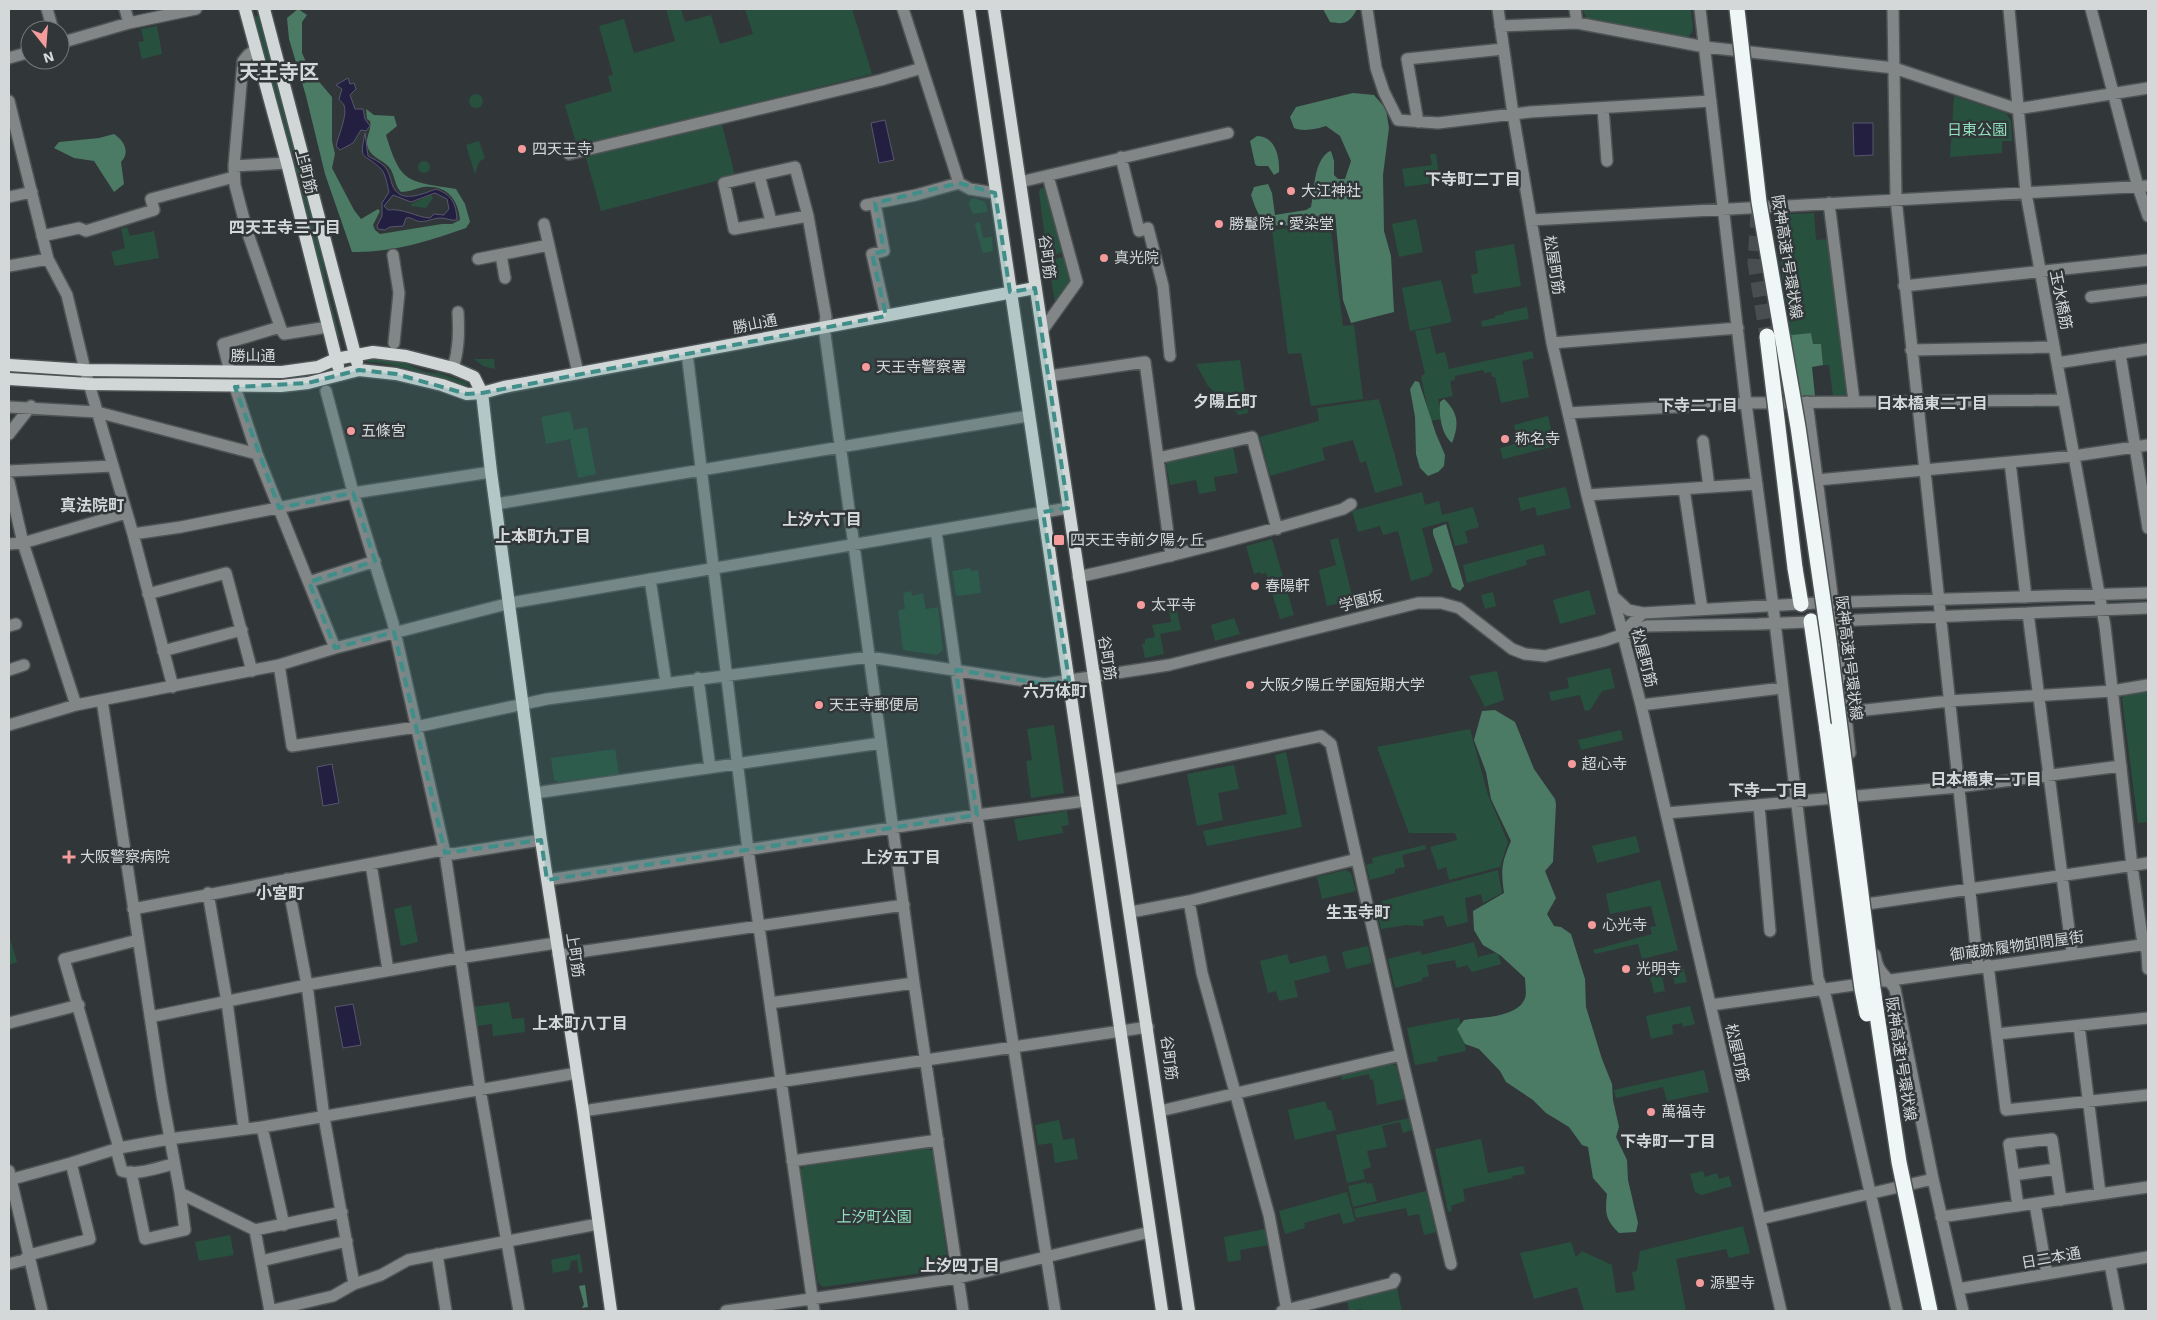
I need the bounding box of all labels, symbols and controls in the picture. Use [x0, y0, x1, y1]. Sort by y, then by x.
north arrow [20, 20, 70, 70]
text: N [42, 48, 56, 67]
district label: 天王寺区 [239, 60, 319, 84]
park label: 日東公園 [1947, 121, 2007, 139]
place label: 四天王寺 [532, 140, 592, 158]
marker: 四天王寺 [516, 143, 528, 155]
street label: 上町筋 [291, 148, 321, 196]
district label: 下寺町二丁目 [1425, 170, 1521, 189]
place label: 大江神社 [1301, 182, 1361, 200]
marker: 大江神社 [1285, 185, 1297, 197]
street label: 阪神高速1号環状線 [1768, 193, 1806, 321]
place label: 勝鬘院・愛染堂 [1229, 215, 1334, 233]
district label: 四天王寺二丁目 [229, 218, 341, 237]
marker: 勝鬘院・愛染堂 [1213, 218, 1225, 230]
street label: 谷町筋 [1035, 233, 1059, 281]
street label: 松屋町筋 [1540, 234, 1568, 296]
place label: 真光院 [1114, 249, 1159, 267]
marker: 真光院 [1098, 252, 1110, 264]
street label: 玉水橋筋 [2046, 269, 2076, 331]
street label: 勝山通 [731, 311, 779, 337]
street label: 勝山通 [230, 347, 276, 365]
place label: 天王寺警察署 [876, 358, 966, 376]
marker: 天王寺警察署 [860, 361, 872, 373]
district label: 夕陽丘町 [1193, 392, 1257, 411]
district label: 日本橋東二丁目 [1876, 394, 1988, 413]
district label: 下寺二丁目 [1658, 396, 1738, 415]
place label: 五條宮 [361, 422, 406, 440]
marker: 五條宮 [345, 425, 357, 437]
place label: 称名寺 [1515, 430, 1560, 448]
marker: 称名寺 [1499, 433, 1511, 445]
district label: 真法院町 [60, 496, 124, 515]
district label: 上汐六丁目 [782, 510, 862, 529]
district label: 上本町九丁目 [495, 527, 591, 546]
place label: 四天王寺前夕陽ヶ丘 [1070, 531, 1205, 549]
marker: 四天王寺前夕陽ヶ丘 [1052, 533, 1066, 547]
place label: 春陽軒 [1265, 577, 1310, 595]
marker: 春陽軒 [1249, 580, 1261, 592]
street label: 学園坂 [1337, 587, 1385, 615]
street label: 阪神高速1号環状線 [1832, 594, 1866, 722]
place label: 太平寺 [1151, 596, 1196, 614]
marker: 太平寺 [1135, 599, 1147, 611]
street label: 松屋町筋 [1628, 627, 1660, 689]
street label: 谷町筋 [1095, 634, 1119, 682]
place label: 大阪夕陽丘学園短期大学 [1260, 676, 1425, 694]
marker: 大阪夕陽丘学園短期大学 [1244, 679, 1256, 691]
district label: 六万体町 [1023, 682, 1087, 701]
place label: 天王寺郵便局 [829, 696, 919, 714]
marker: 天王寺郵便局 [813, 699, 825, 711]
place label: 超心寺 [1582, 755, 1627, 773]
marker: 超心寺 [1566, 758, 1578, 770]
district label: 日本橋東一丁目 [1930, 770, 2042, 789]
district label: 下寺一丁目 [1728, 781, 1808, 800]
place label: 大阪警察病院 [80, 848, 170, 866]
district label: 上汐五丁目 [861, 848, 941, 867]
marker: 大阪警察病院 [62, 850, 76, 864]
district label: 小宮町 [256, 884, 304, 903]
district label: 生玉寺町 [1326, 903, 1390, 922]
place label: 心光寺 [1602, 916, 1647, 934]
marker: 心光寺 [1586, 919, 1598, 931]
street label: 御蔵跡履物卸問屋街 [1949, 928, 2085, 964]
street label: 上町筋 [563, 931, 587, 979]
place label: 光明寺 [1636, 960, 1681, 978]
marker: 光明寺 [1620, 963, 1632, 975]
street label: 阪神高速1号環状線 [1882, 995, 1920, 1123]
district label: 上本町八丁目 [532, 1014, 628, 1033]
street label: 松屋町筋 [1721, 1022, 1753, 1084]
street label: 谷町筋 [1157, 1034, 1181, 1082]
place label: 萬福寺 [1661, 1103, 1706, 1121]
marker: 萬福寺 [1645, 1106, 1657, 1118]
district label: 下寺町一丁目 [1620, 1132, 1716, 1151]
park label: 上汐町公園 [836, 1208, 912, 1226]
street label: 日二本通 [2020, 1244, 2082, 1272]
district label: 上汐四丁目 [920, 1256, 1000, 1275]
place label: 源聖寺 [1710, 1274, 1755, 1292]
marker: 源聖寺 [1694, 1277, 1706, 1289]

